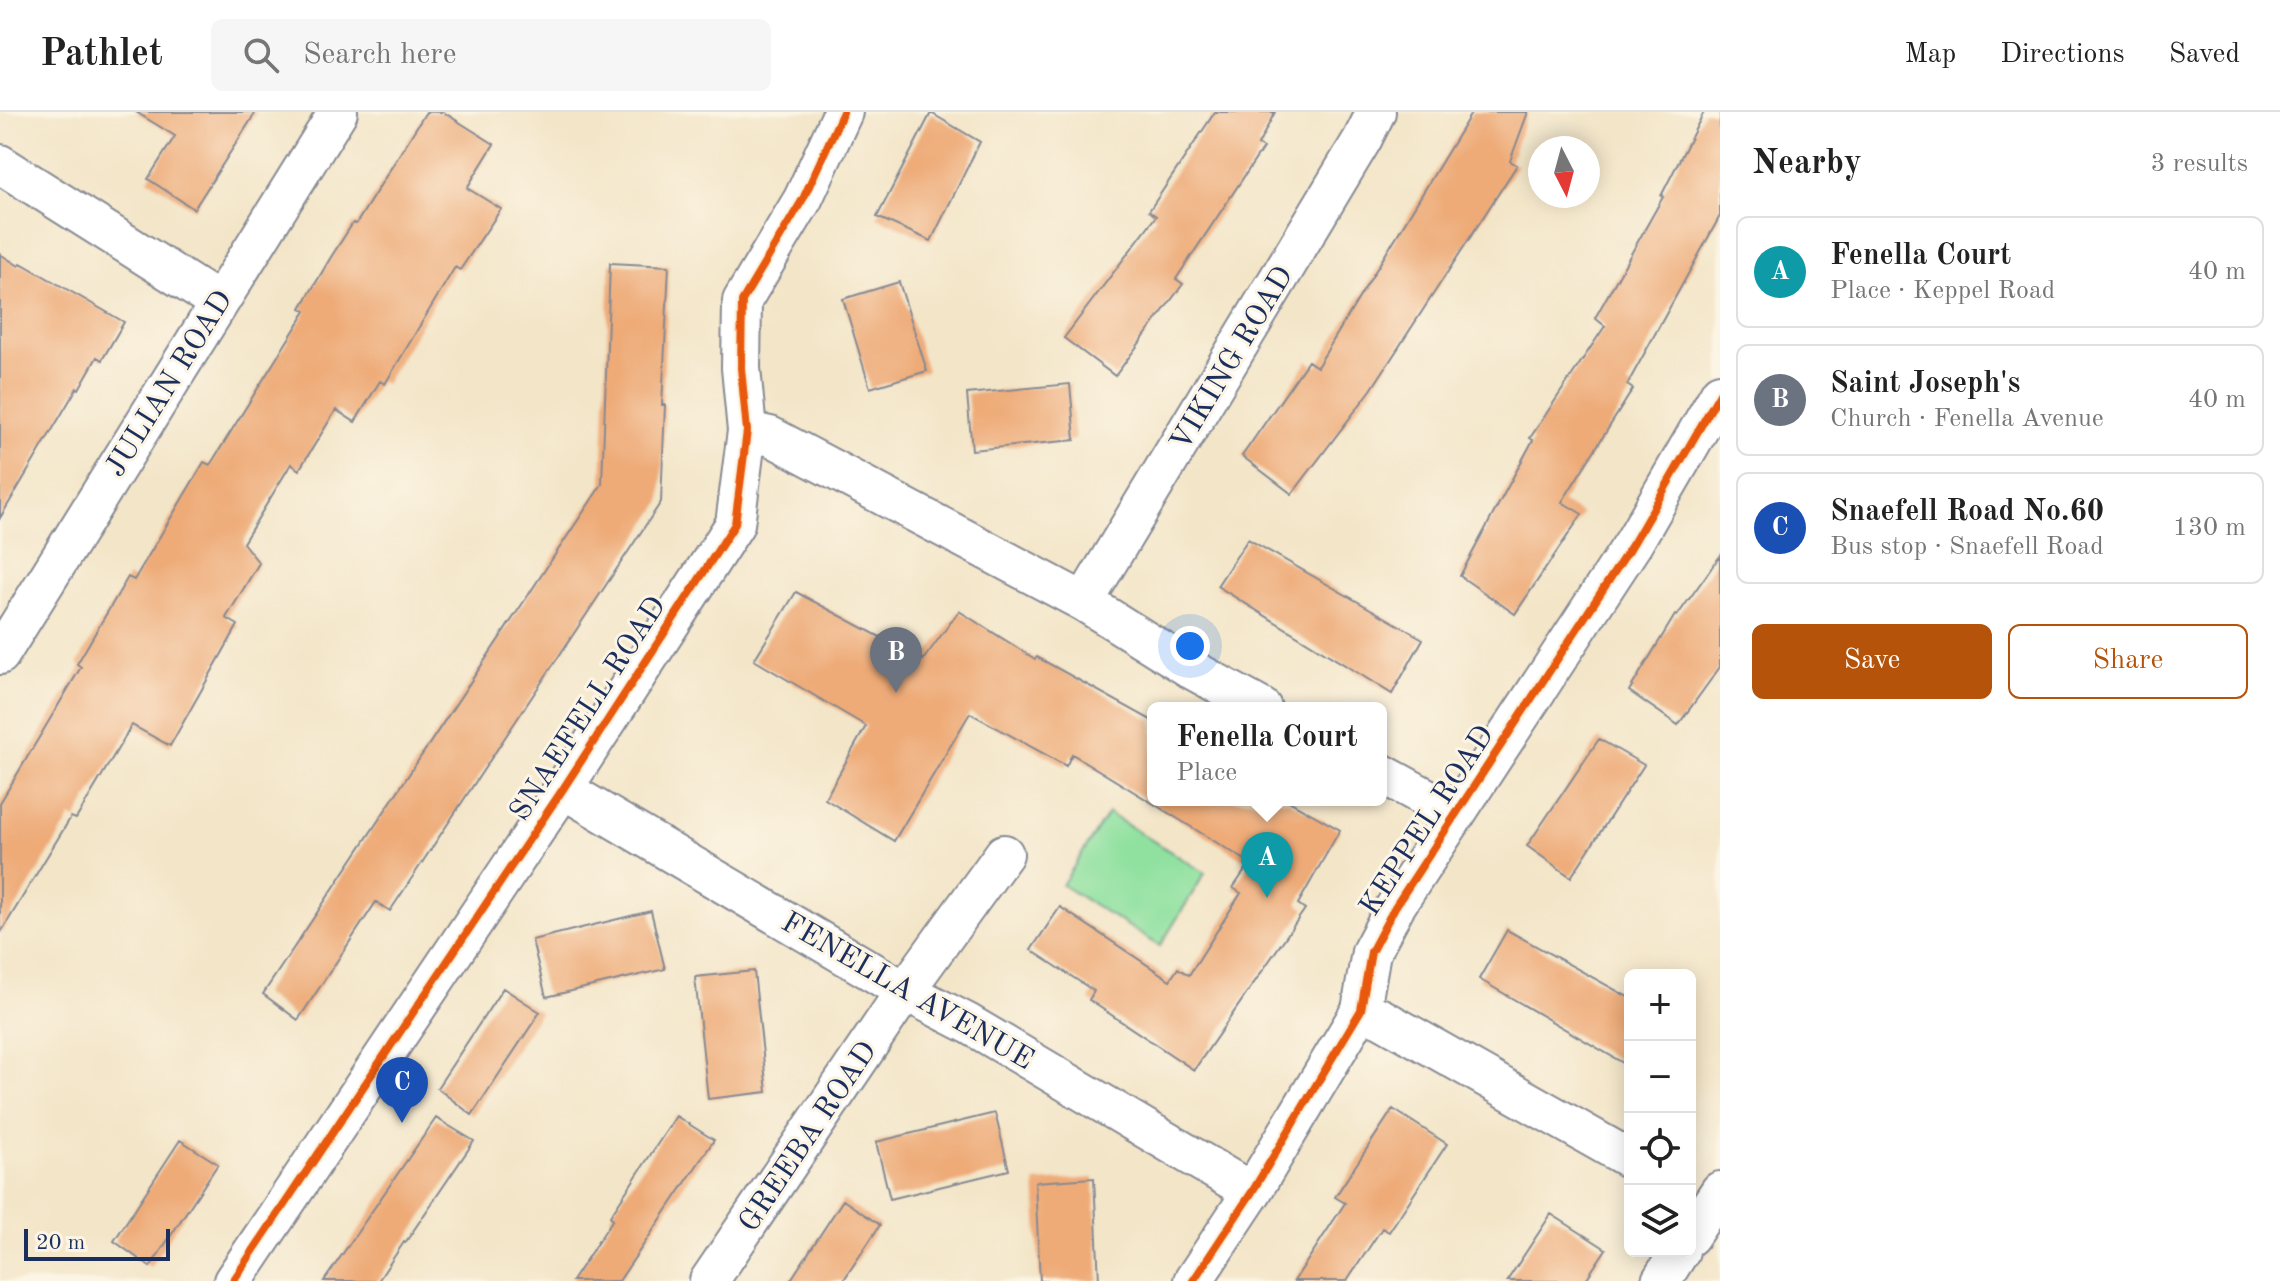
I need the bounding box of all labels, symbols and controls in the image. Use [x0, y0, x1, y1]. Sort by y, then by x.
search box [211, 19, 771, 91]
icon: search [239, 33, 283, 77]
text: Pathlet [40, 36, 163, 74]
text: Search here [303, 40, 456, 70]
text: Map [1904, 41, 1956, 69]
text: Directions [2000, 41, 2125, 69]
text: Saved [2169, 41, 2240, 69]
north arrow [1528, 136, 1600, 208]
text: Nearby [1752, 147, 1862, 181]
text: 3 results [2150, 151, 2248, 177]
text: Fenella Court [1830, 241, 2011, 271]
text: A [1770, 259, 1790, 285]
text: 40 m [2188, 259, 2246, 285]
street label: VIKING ROAD [1166, 261, 1300, 457]
text: Place · Keppel Road [1830, 278, 2055, 304]
street label: JULIAN ROAD [101, 286, 239, 482]
text: Saint Joseph's [1830, 369, 2020, 399]
text: B [1771, 387, 1789, 413]
text: 40 m [2188, 387, 2246, 413]
text: Church · Fenella Avenue [1830, 406, 2104, 432]
text: Snaefell Road No.60 [1830, 497, 2104, 527]
text: C [1771, 515, 1789, 541]
text: 130 m [2173, 515, 2246, 541]
text: Bus stop · Snaefell Road [1830, 534, 2104, 560]
street label: SNAEFELL ROAD [505, 591, 672, 827]
button: Save [1752, 624, 1992, 699]
button: Share [2008, 624, 2248, 699]
your location [1170, 626, 1210, 666]
pin: B [870, 627, 922, 693]
popup [1147, 702, 1387, 806]
street label: KEPPEL ROAD [1355, 721, 1500, 922]
text: Fenella Court [1176, 723, 1358, 753]
text: Place [1176, 760, 1237, 786]
pin: A [1241, 832, 1293, 898]
street label: FENELLA AVENUE [776, 907, 1038, 1076]
map controls [1624, 969, 1696, 1257]
button: + [1624, 969, 1696, 1041]
street label: GREEBA ROAD [734, 1037, 883, 1238]
button: − [1624, 1041, 1696, 1113]
pin: C [376, 1057, 428, 1123]
button: locate [1624, 1113, 1696, 1185]
button: layers [1624, 1185, 1696, 1257]
scale bar [24, 1225, 170, 1261]
text: 20 m [36, 1232, 85, 1254]

